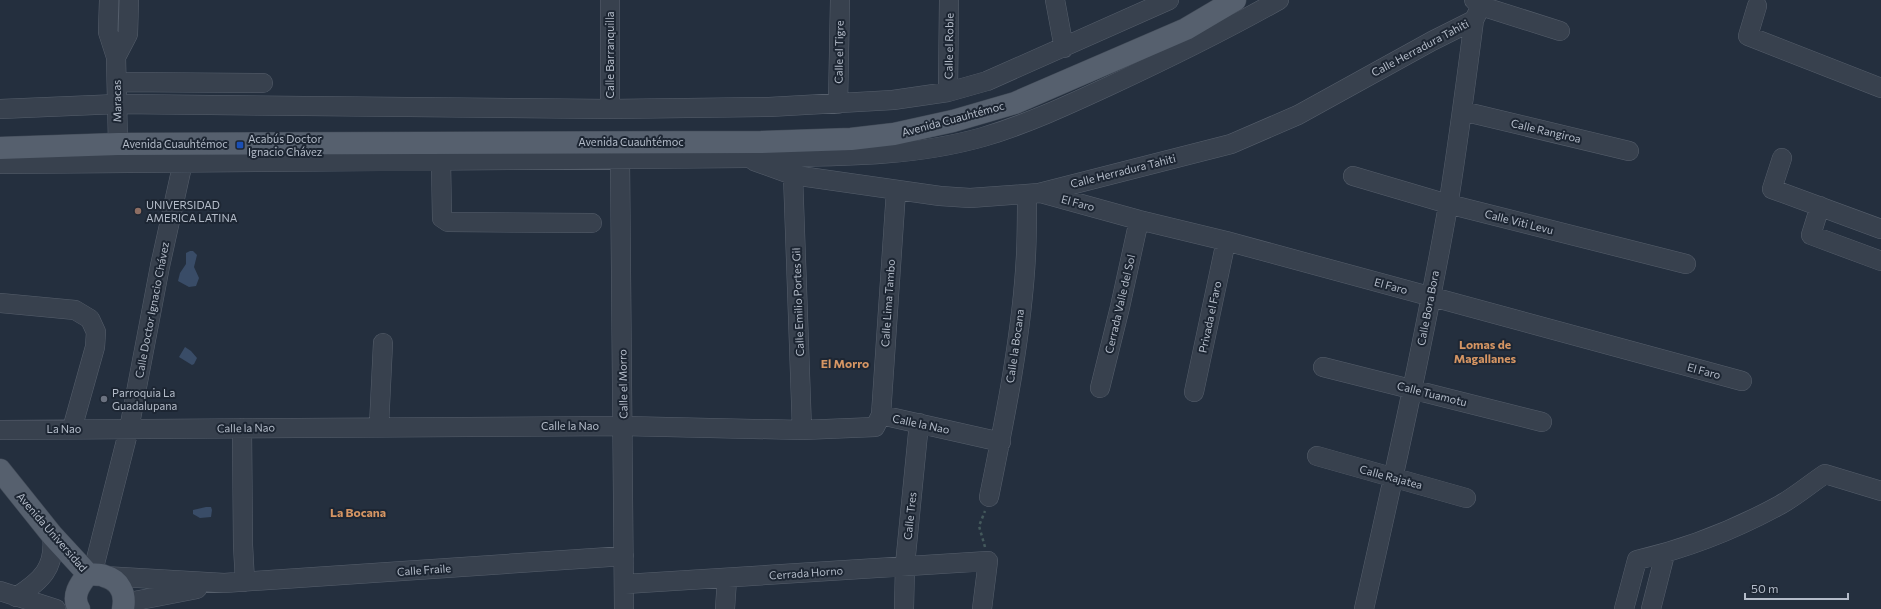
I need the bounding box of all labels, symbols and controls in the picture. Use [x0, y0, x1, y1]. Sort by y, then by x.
street label: Calle Barranquilla [603, 11, 616, 99]
street label: Calle el Roble [941, 13, 956, 79]
street label: Calle Herradura Tahiti [1369, 16, 1471, 79]
street label: Calle el Tigre [831, 20, 846, 84]
street label: Maracas [110, 80, 123, 122]
street label: Avenida Cuauhtémoc [900, 99, 1005, 138]
street label: Calle Rangiroa [1510, 116, 1582, 145]
place label: Acabús Doctor Ignacio Chávez [248, 132, 323, 158]
street label: Avenida Cuauhtémoc [578, 135, 684, 148]
street label: Avenida Cuauhtémoc [122, 137, 228, 150]
marker: Acabús Doctor Ignacio Chávez [235, 140, 245, 150]
street label: Calle Herradura Tahiti [1069, 151, 1177, 190]
street label: El Faro [1060, 192, 1097, 213]
place label: UNIVERSIDAD AMERICA LATINA [146, 198, 238, 224]
marker: UNIVERSIDAD AMERICA LATINA [133, 206, 143, 216]
street label: Calle Viti Levu [1483, 207, 1555, 236]
street label: Calle Doctor Ignacio Chávez [132, 240, 171, 379]
street label: Calle Emilio Portes Gil [789, 247, 806, 357]
street label: Cerrada Valle del Sol [1102, 253, 1137, 355]
street label: Calle Lima Tambo [878, 258, 897, 347]
street label: Calle Bora Bora [1414, 269, 1441, 347]
street label: El Faro [1373, 275, 1410, 296]
street label: Privada el Faro [1196, 279, 1224, 354]
street label: Calle la Bocana [1003, 308, 1026, 384]
district label: Lomas de Magallanes [1454, 337, 1517, 365]
street label: Calle el Morro [615, 349, 630, 419]
district label: El Morro [821, 356, 869, 370]
street label: El Faro [1686, 360, 1723, 381]
street label: Calle Tuamotu [1396, 379, 1468, 408]
place label: Parroquia La Guadalupana [112, 386, 177, 412]
marker: Parroquia La Guadalupana [99, 394, 109, 404]
street label: Calle la Nao [891, 411, 951, 436]
street label: Calle la Nao [541, 419, 599, 432]
street label: Calle la Nao [217, 420, 276, 435]
street label: La Nao [47, 422, 82, 435]
street label: Calle Rajatea [1358, 462, 1424, 491]
street label: Avenida Universidad [14, 489, 90, 574]
street label: Calle Tres [901, 491, 918, 540]
district label: La Bocana [330, 505, 386, 519]
street label: Calle Fraile [396, 561, 452, 578]
street label: Cerrada Horno [769, 563, 844, 582]
scale bar [1745, 575, 1848, 601]
text: 50 m [1751, 581, 1779, 595]

